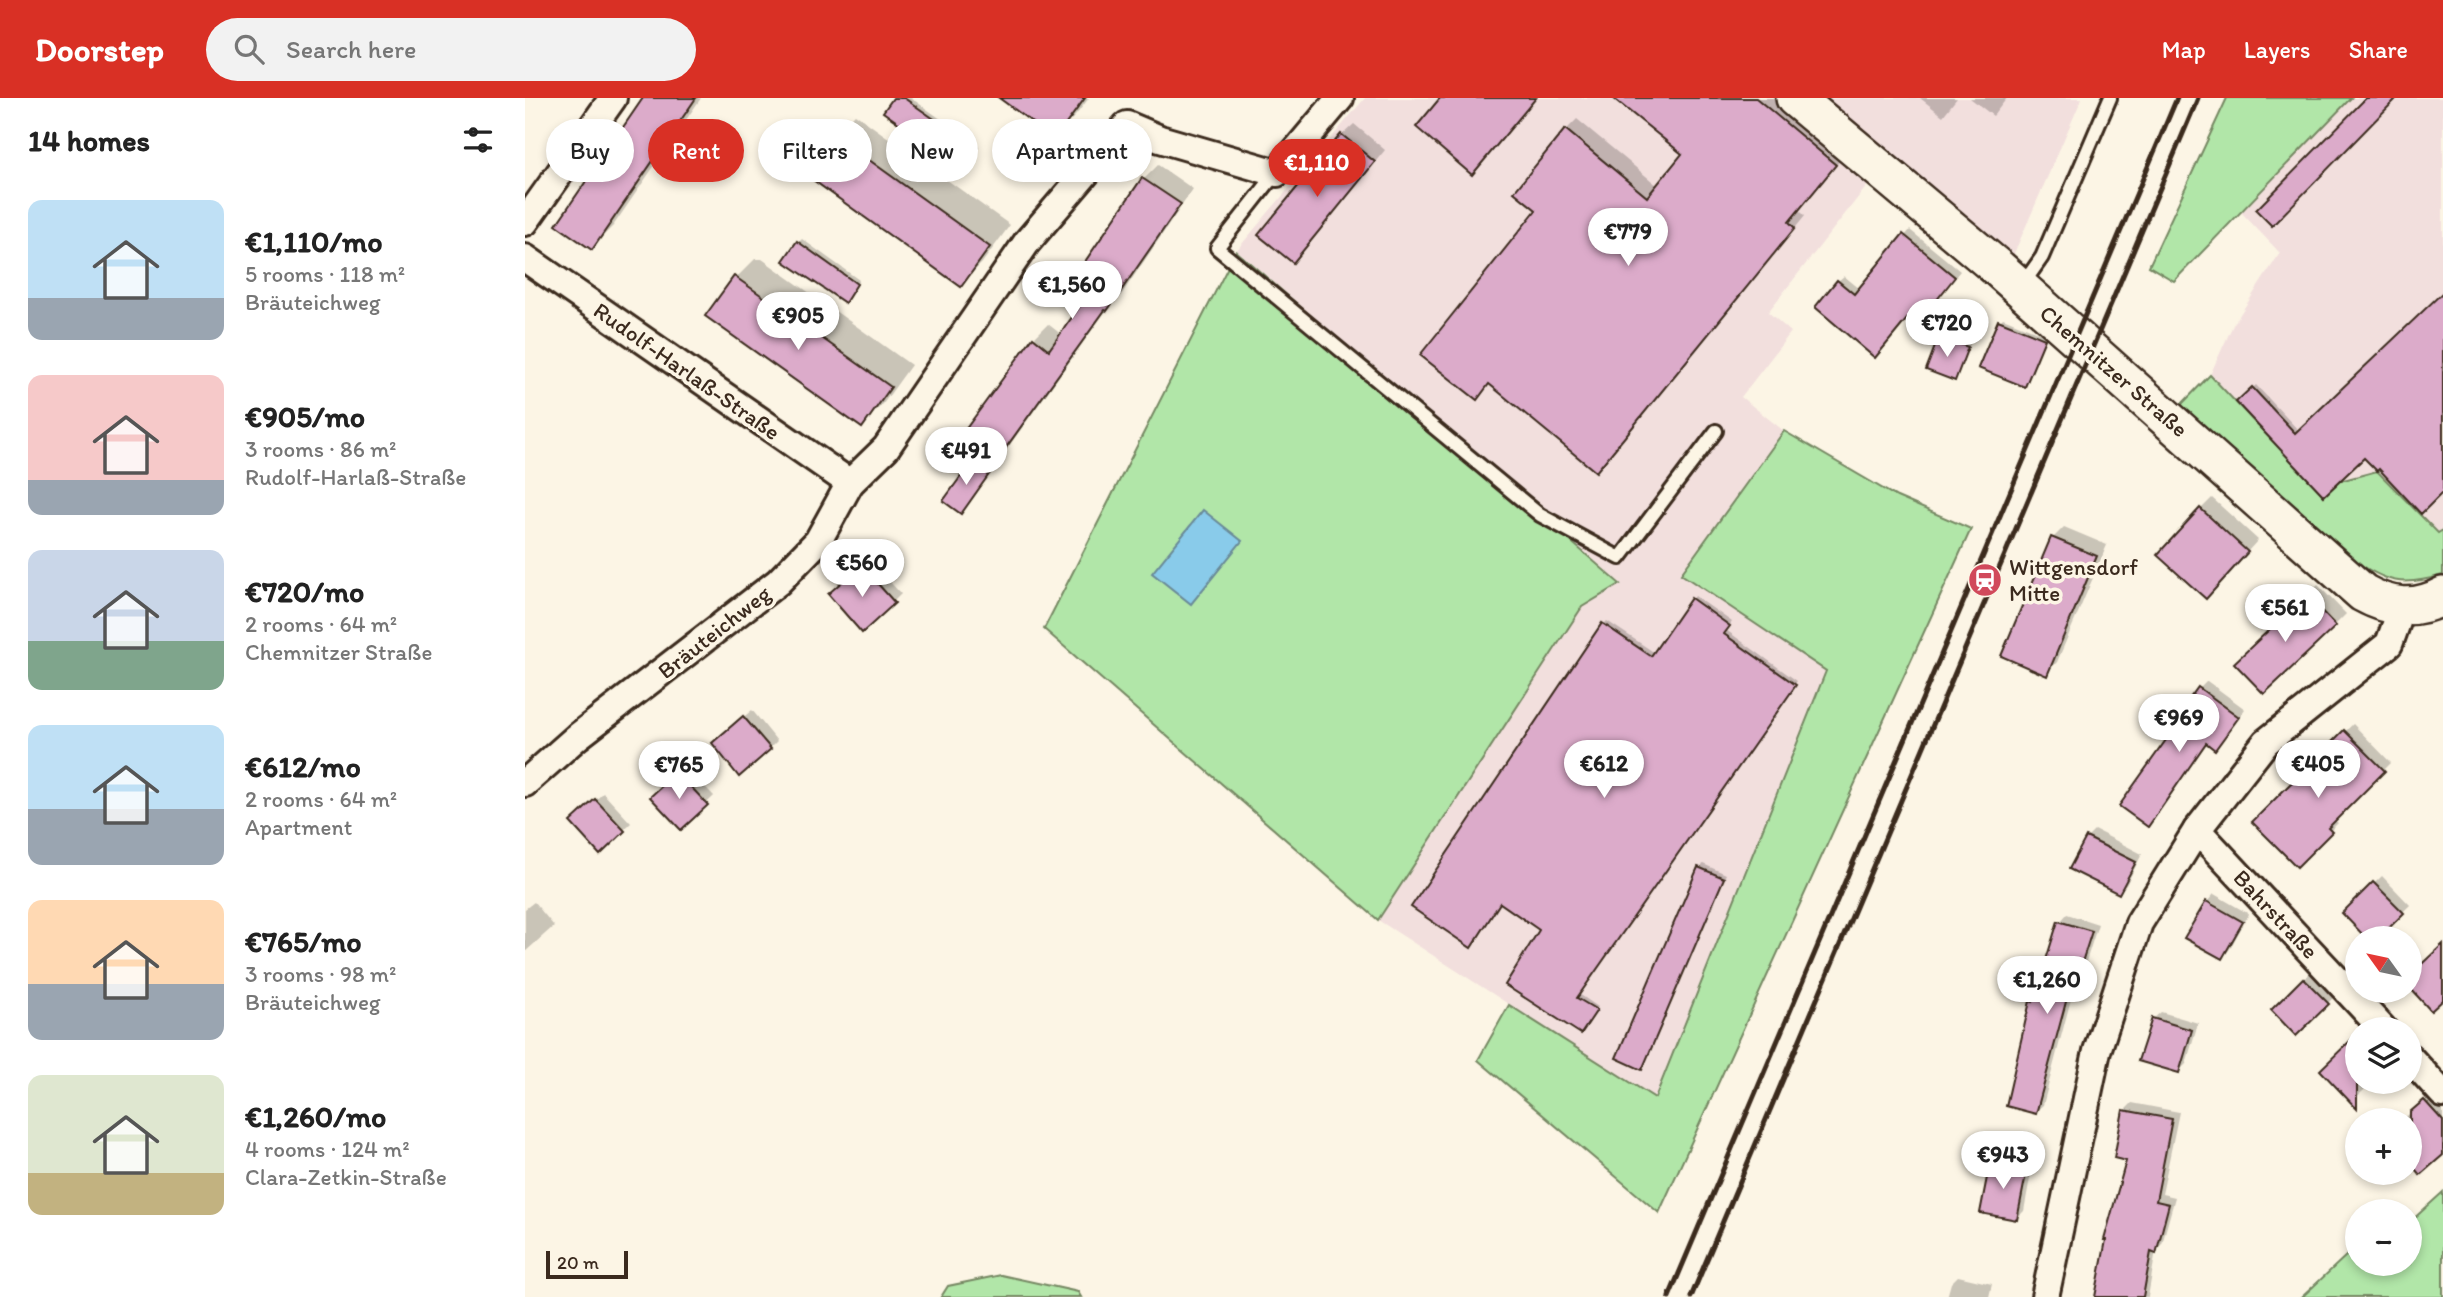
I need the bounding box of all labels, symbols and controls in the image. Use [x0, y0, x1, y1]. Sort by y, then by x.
search box [206, 18, 696, 81]
text: Doorstep [35, 30, 164, 69]
icon: search [230, 30, 268, 68]
text: Search here [286, 33, 416, 65]
text: Map [2162, 35, 2206, 64]
text: Layers [2244, 35, 2311, 64]
text: Share [2349, 35, 2408, 64]
chip: Buy [546, 119, 634, 182]
chip: Rent [648, 119, 744, 182]
chip: Filters [758, 119, 872, 182]
chip: New [886, 119, 978, 182]
chip: Apartment [992, 119, 1152, 182]
icon: filters [459, 121, 497, 159]
text: 14 homes [28, 122, 150, 159]
pin: €1,110 [1260, 140, 1374, 199]
text: €1,110 [1285, 148, 1349, 176]
pin: €779 [1587, 208, 1669, 268]
text: €779 [1604, 217, 1652, 245]
text: €1,110/mo [245, 223, 383, 260]
icon: home [84, 228, 168, 312]
text: 5 rooms · 118 m² [245, 260, 405, 288]
pin: €1,560 [1015, 262, 1129, 321]
text: €1,560 [1038, 270, 1106, 298]
text: Bräuteichweg [245, 288, 381, 316]
pin: €905 [757, 292, 839, 352]
street label: Rudolf-Harlaß-Straße [588, 296, 786, 446]
street label: Chemnitzer Straße [2034, 299, 2194, 443]
pin: €720 [1906, 300, 1988, 359]
text: €905 [772, 301, 824, 329]
text: €720 [1922, 308, 1972, 336]
text: €905/mo [245, 398, 365, 435]
icon: home [84, 403, 168, 487]
pin: €491 [925, 428, 1007, 487]
text: 3 rooms · 86 m² [245, 435, 397, 463]
text: €491 [941, 436, 991, 464]
text: Rudolf-Harlaß-Straße [245, 463, 466, 491]
pin: €560 [821, 540, 903, 599]
text: €560 [836, 548, 888, 576]
place label: Wittgensdorf Mitte [2009, 553, 2138, 607]
station icon: Wittgensdorf Mitte [1966, 561, 2004, 599]
text: €720/mo [245, 573, 364, 610]
icon: home [84, 578, 168, 662]
street label: Bräuteichweg [652, 579, 776, 685]
pin: €561 [2244, 584, 2326, 644]
text: €561 [2261, 593, 2309, 621]
text: 2 rooms · 64 m² [245, 610, 397, 638]
text: Chemnitzer Straße [245, 638, 432, 666]
pin: €969 [2138, 694, 2220, 754]
text: €969 [2154, 703, 2204, 731]
pin: €612 [1563, 740, 1645, 800]
pin: €405 [2277, 740, 2359, 800]
pin: €765 [638, 742, 720, 801]
text: €612/mo [245, 748, 361, 785]
text: €612 [1580, 749, 1628, 777]
text: €405 [2291, 749, 2345, 777]
text: €765 [655, 750, 703, 778]
icon: home [84, 753, 168, 837]
text: 2 rooms · 64 m² [245, 785, 397, 813]
text: Apartment [245, 813, 352, 841]
street label: Bahrstraße [2228, 863, 2324, 965]
text: €765/mo [245, 923, 362, 960]
north arrow [2345, 926, 2422, 1003]
map controls [2345, 926, 2422, 1276]
icon: home [84, 928, 168, 1012]
pin: €1,260 [1990, 956, 2104, 1016]
text: 3 rooms · 98 m² [245, 960, 396, 988]
text: €1,260 [2013, 965, 2081, 993]
text: Bräuteichweg [245, 988, 381, 1016]
button: layers [2345, 1017, 2422, 1094]
text: €1,260/mo [245, 1098, 386, 1135]
icon: home [84, 1103, 168, 1187]
button: + [2345, 1108, 2422, 1185]
pin: €943 [1962, 1132, 2044, 1191]
text: 4 rooms · 124 m² [245, 1135, 410, 1163]
text: €943 [1977, 1140, 2029, 1168]
text: Clara-Zetkin-Straße [245, 1163, 447, 1191]
button: − [2345, 1199, 2422, 1276]
scale bar [546, 1248, 628, 1280]
text: 20 m [557, 1251, 599, 1274]

